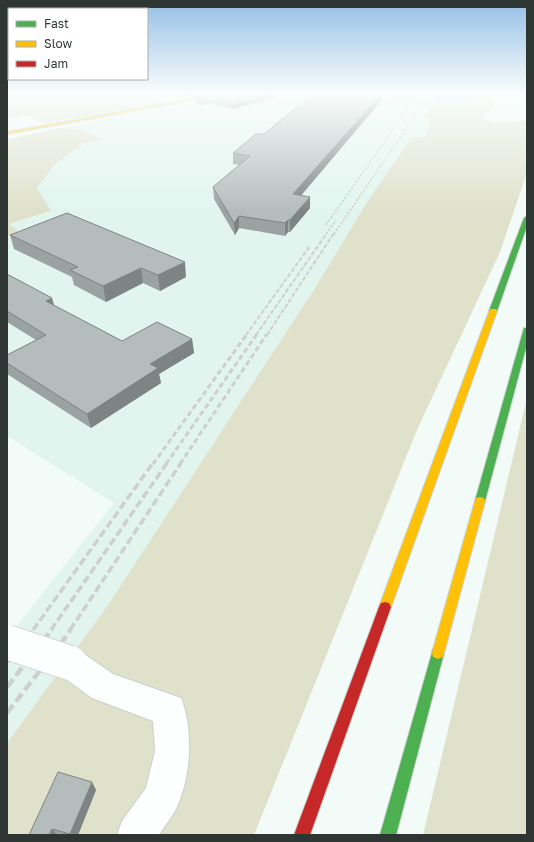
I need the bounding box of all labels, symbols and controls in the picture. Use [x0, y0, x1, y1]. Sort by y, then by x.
legend [8, 8, 148, 80]
text: Fast [44, 16, 69, 31]
text: Slow [44, 36, 72, 51]
text: Jam [44, 56, 68, 71]

